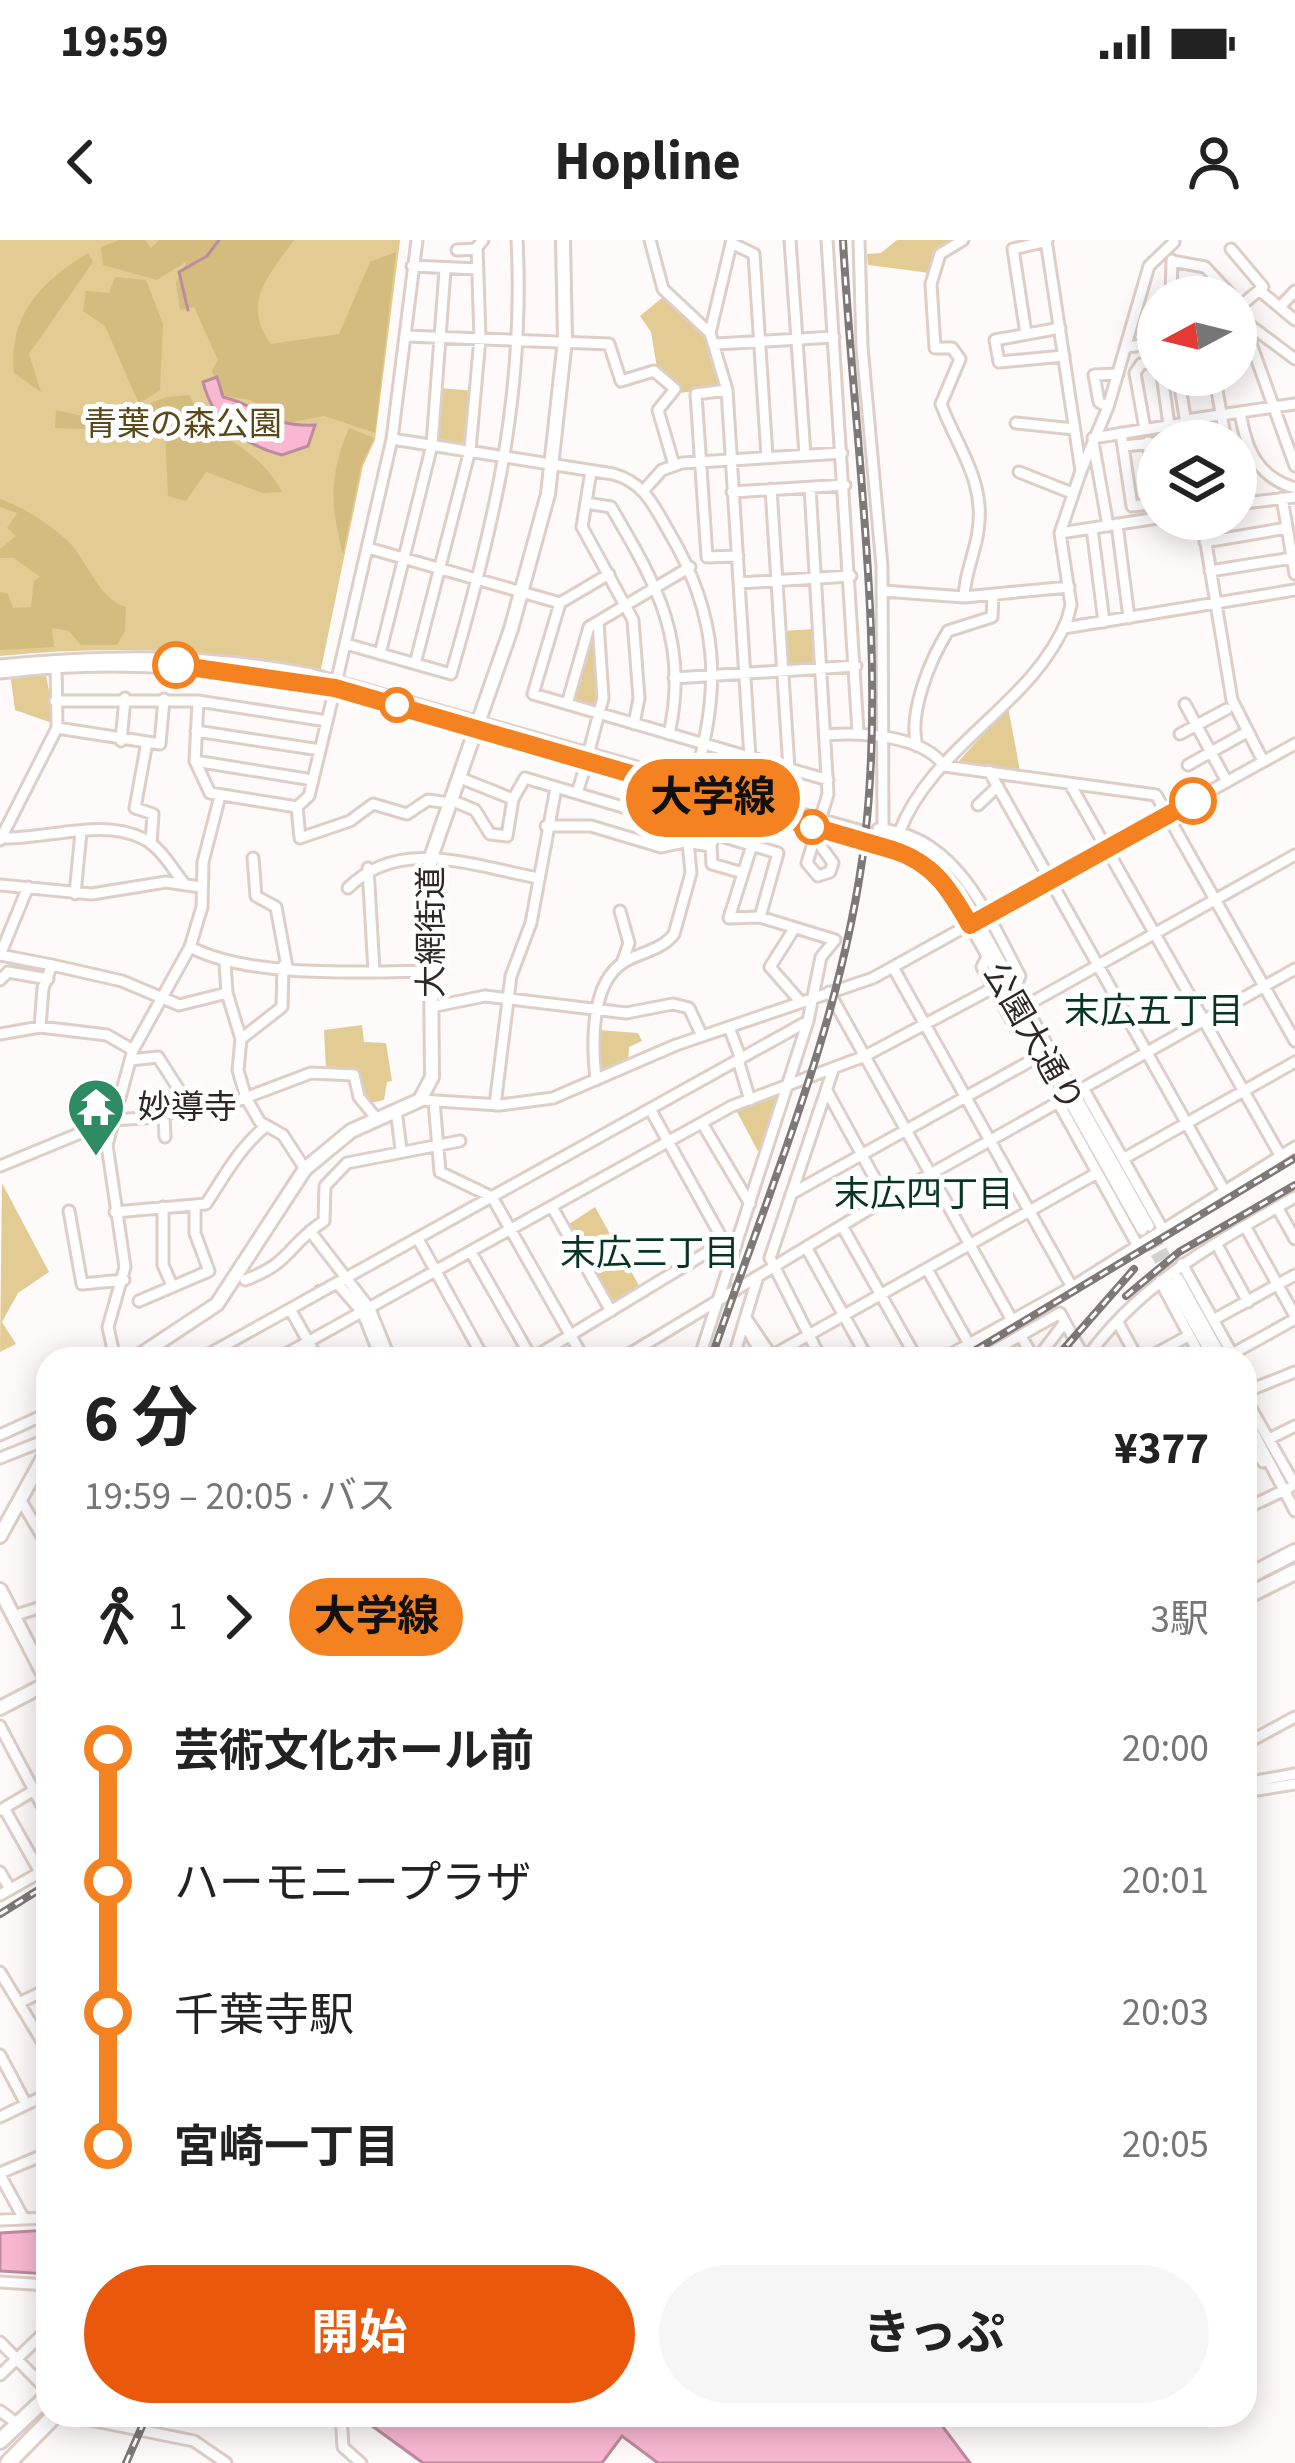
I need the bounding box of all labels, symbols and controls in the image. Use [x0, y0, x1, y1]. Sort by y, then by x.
text: 19:59 [60, 10, 169, 74]
text: Hopline [554, 124, 741, 201]
icon: back [48, 129, 114, 195]
icon: person [1181, 129, 1247, 195]
north arrow [1137, 276, 1257, 396]
map controls [1137, 276, 1257, 540]
park label: 青葉の森公園 [84, 401, 282, 448]
button: layers [1137, 420, 1257, 540]
unlabelled marker [154, 643, 198, 687]
unlabelled marker [381, 689, 413, 721]
line badge: 大学線 [644, 759, 782, 837]
text: 大学線 [650, 768, 776, 828]
unlabelled marker [1171, 779, 1215, 823]
unlabelled marker [796, 811, 828, 843]
street label: 大網街道 [408, 866, 455, 998]
street label: 公園大通り [971, 954, 1095, 1120]
district label: 末広五丁目 [1064, 986, 1244, 1037]
temple icon: 妙導寺 [65, 1076, 127, 1158]
place label: 妙導寺 [138, 1084, 237, 1131]
district label: 末広四丁目 [834, 1169, 1014, 1220]
district label: 末広三丁目 [560, 1228, 740, 1279]
text: 6 分 [84, 1372, 198, 1466]
text: ¥377 [1114, 1417, 1209, 1481]
text: 19:59 – 20:05 · バス [84, 1469, 396, 1525]
icon: walk [84, 1584, 150, 1650]
icon: forward [205, 1584, 271, 1650]
text: 大学線 [313, 1587, 439, 1647]
text: 1 [168, 1589, 187, 1645]
text: 3駅 [1151, 1592, 1209, 1648]
text: 芸術文化ホール前 [174, 1720, 534, 1784]
text: 20:00 [1122, 1721, 1209, 1777]
text: ハーモニープラザ [174, 1852, 531, 1916]
text: 20:01 [1122, 1853, 1209, 1909]
text: 千葉寺駅 [174, 1984, 354, 2048]
text: 20:03 [1122, 1985, 1209, 2041]
text: 宮崎一丁目 [174, 2116, 399, 2180]
text: 20:05 [1122, 2117, 1209, 2173]
button: 開始 [84, 2265, 635, 2403]
button: きっぷ [659, 2265, 1209, 2403]

